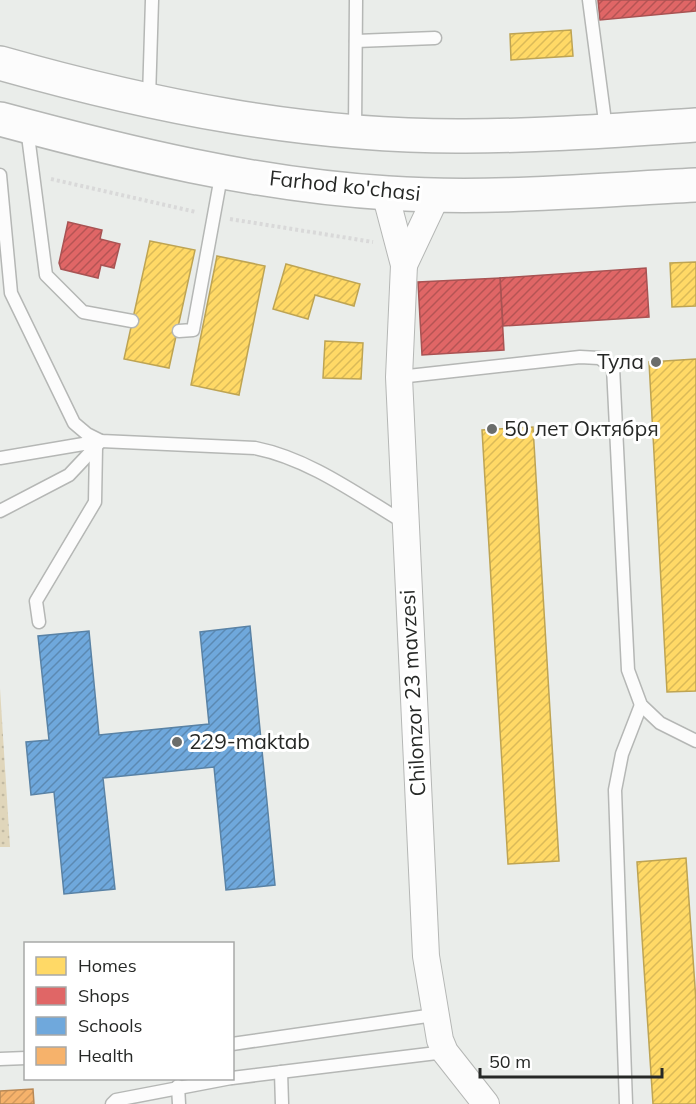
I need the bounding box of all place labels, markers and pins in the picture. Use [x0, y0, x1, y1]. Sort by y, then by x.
place label: Тула [597, 348, 644, 374]
marker: Тула [649, 355, 663, 369]
place label: 50 лет Октября [504, 415, 659, 441]
marker: 50 лет Октября [485, 422, 499, 436]
place label: 229-maktab [189, 728, 310, 754]
marker: 229-maktab [170, 735, 184, 749]

